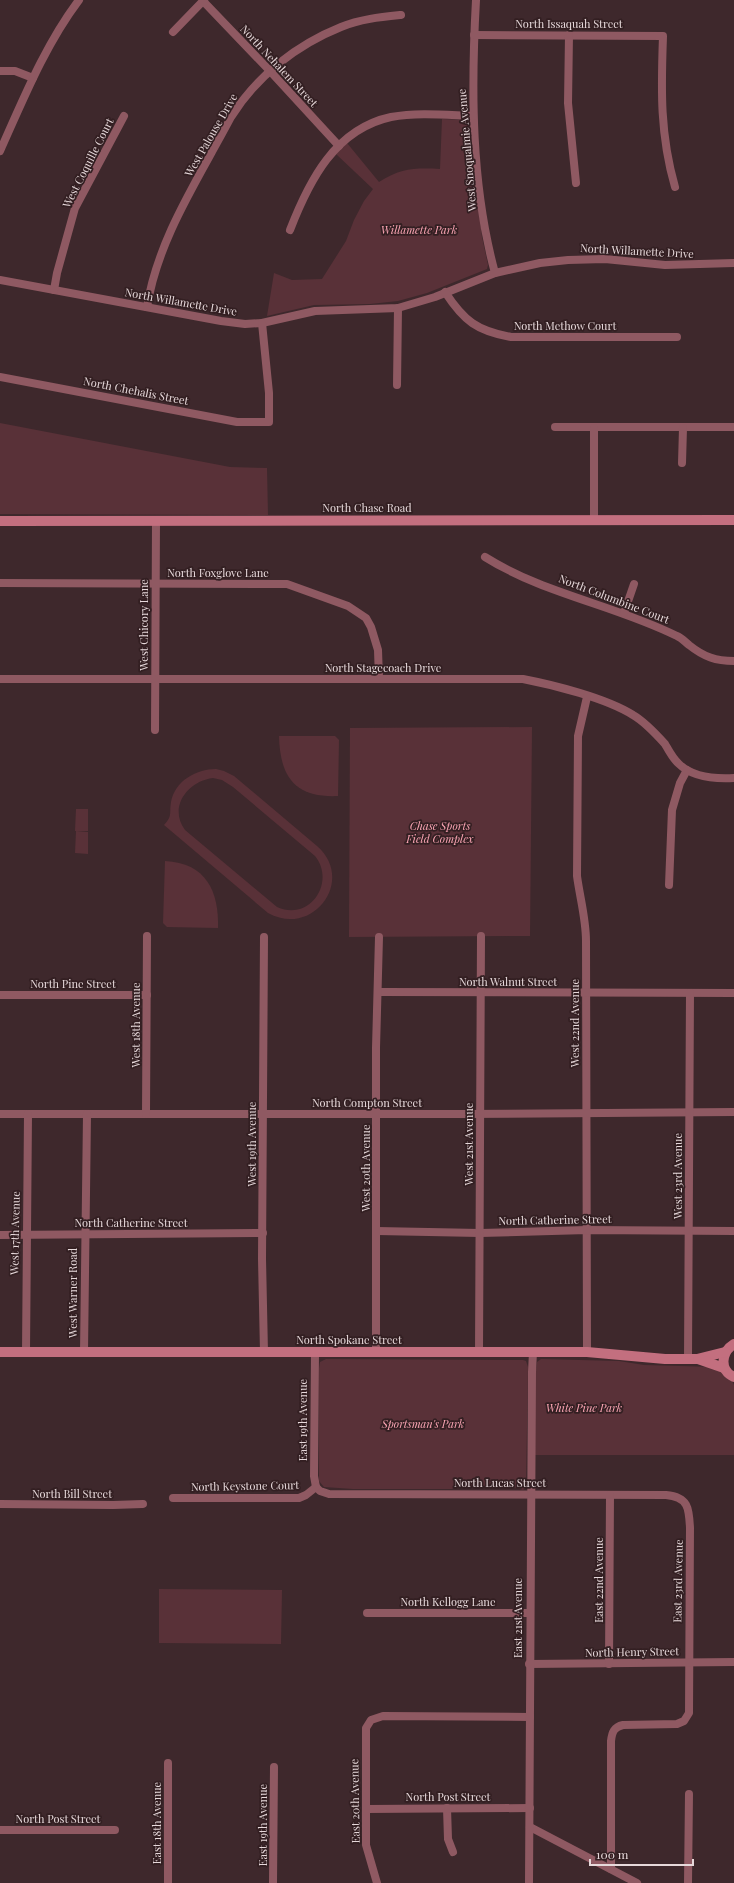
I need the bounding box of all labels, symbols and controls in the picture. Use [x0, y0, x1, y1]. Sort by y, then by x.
street label: North Issaquah Street [515, 16, 623, 31]
street label: North Nehalem Street [237, 21, 322, 110]
street label: West Snoqualmie Avenue [454, 88, 479, 213]
street label: West Palouse Drive [180, 90, 241, 180]
street label: West Coquille Court [58, 115, 117, 211]
park label: Willamette Park [381, 222, 457, 237]
street label: North Willamette Drive [580, 240, 695, 261]
street label: North Willamette Drive [124, 284, 239, 319]
street label: North Methow Court [514, 318, 616, 333]
street label: North Chehalis Street [82, 373, 190, 408]
street label: North Chase Road [322, 500, 412, 515]
street label: North Foxglove Lane [167, 565, 269, 580]
street label: North Columbine Court [557, 570, 672, 627]
street label: West Chicory Lane [136, 579, 151, 672]
street label: North Stagecoach Drive [325, 660, 442, 675]
park label: Chase Sports Field Complex [405, 818, 474, 846]
street label: North Walnut Street [459, 974, 557, 989]
street label: North Pine Street [30, 976, 116, 991]
street label: West 22nd Avenue [567, 978, 582, 1068]
street label: West 18th Avenue [128, 982, 143, 1068]
street label: North Compton Street [312, 1095, 422, 1110]
street label: West 19th Avenue [244, 1101, 259, 1187]
street label: West 21st Avenue [461, 1102, 476, 1186]
street label: West 20th Avenue [358, 1124, 373, 1213]
street label: West 23rd Avenue [670, 1133, 685, 1220]
street label: West 17th Avenue [6, 1191, 23, 1276]
street label: North Catherine Street [498, 1211, 612, 1228]
street label: North Catherine Street [74, 1215, 188, 1230]
street label: West Warner Road [65, 1247, 80, 1339]
street label: North Spokane Street [296, 1332, 402, 1347]
street label: East 19th Avenue [295, 1378, 310, 1461]
park label: White Pine Park [546, 1400, 623, 1415]
park label: Sportsman's Park [381, 1416, 465, 1431]
street label: North Lucas Street [454, 1475, 546, 1490]
street label: North Keystone Court [191, 1477, 299, 1494]
street label: North Bill Street [32, 1486, 112, 1501]
street label: East 22nd Avenue [591, 1537, 606, 1623]
street label: East 23rd Avenue [669, 1539, 686, 1623]
street label: East 21st Avenue [510, 1577, 525, 1658]
street label: North Kellogg Lane [400, 1594, 496, 1609]
street label: North Henry Street [585, 1643, 679, 1660]
street label: East 20th Avenue [346, 1758, 363, 1843]
street label: East 18th Avenue [149, 1781, 164, 1864]
street label: East 19th Avenue [255, 1783, 270, 1866]
street label: North Post Street [406, 1789, 491, 1804]
street label: North Post Street [16, 1811, 101, 1826]
scale bar [590, 1841, 693, 1867]
text: 100 m [596, 1846, 629, 1862]

